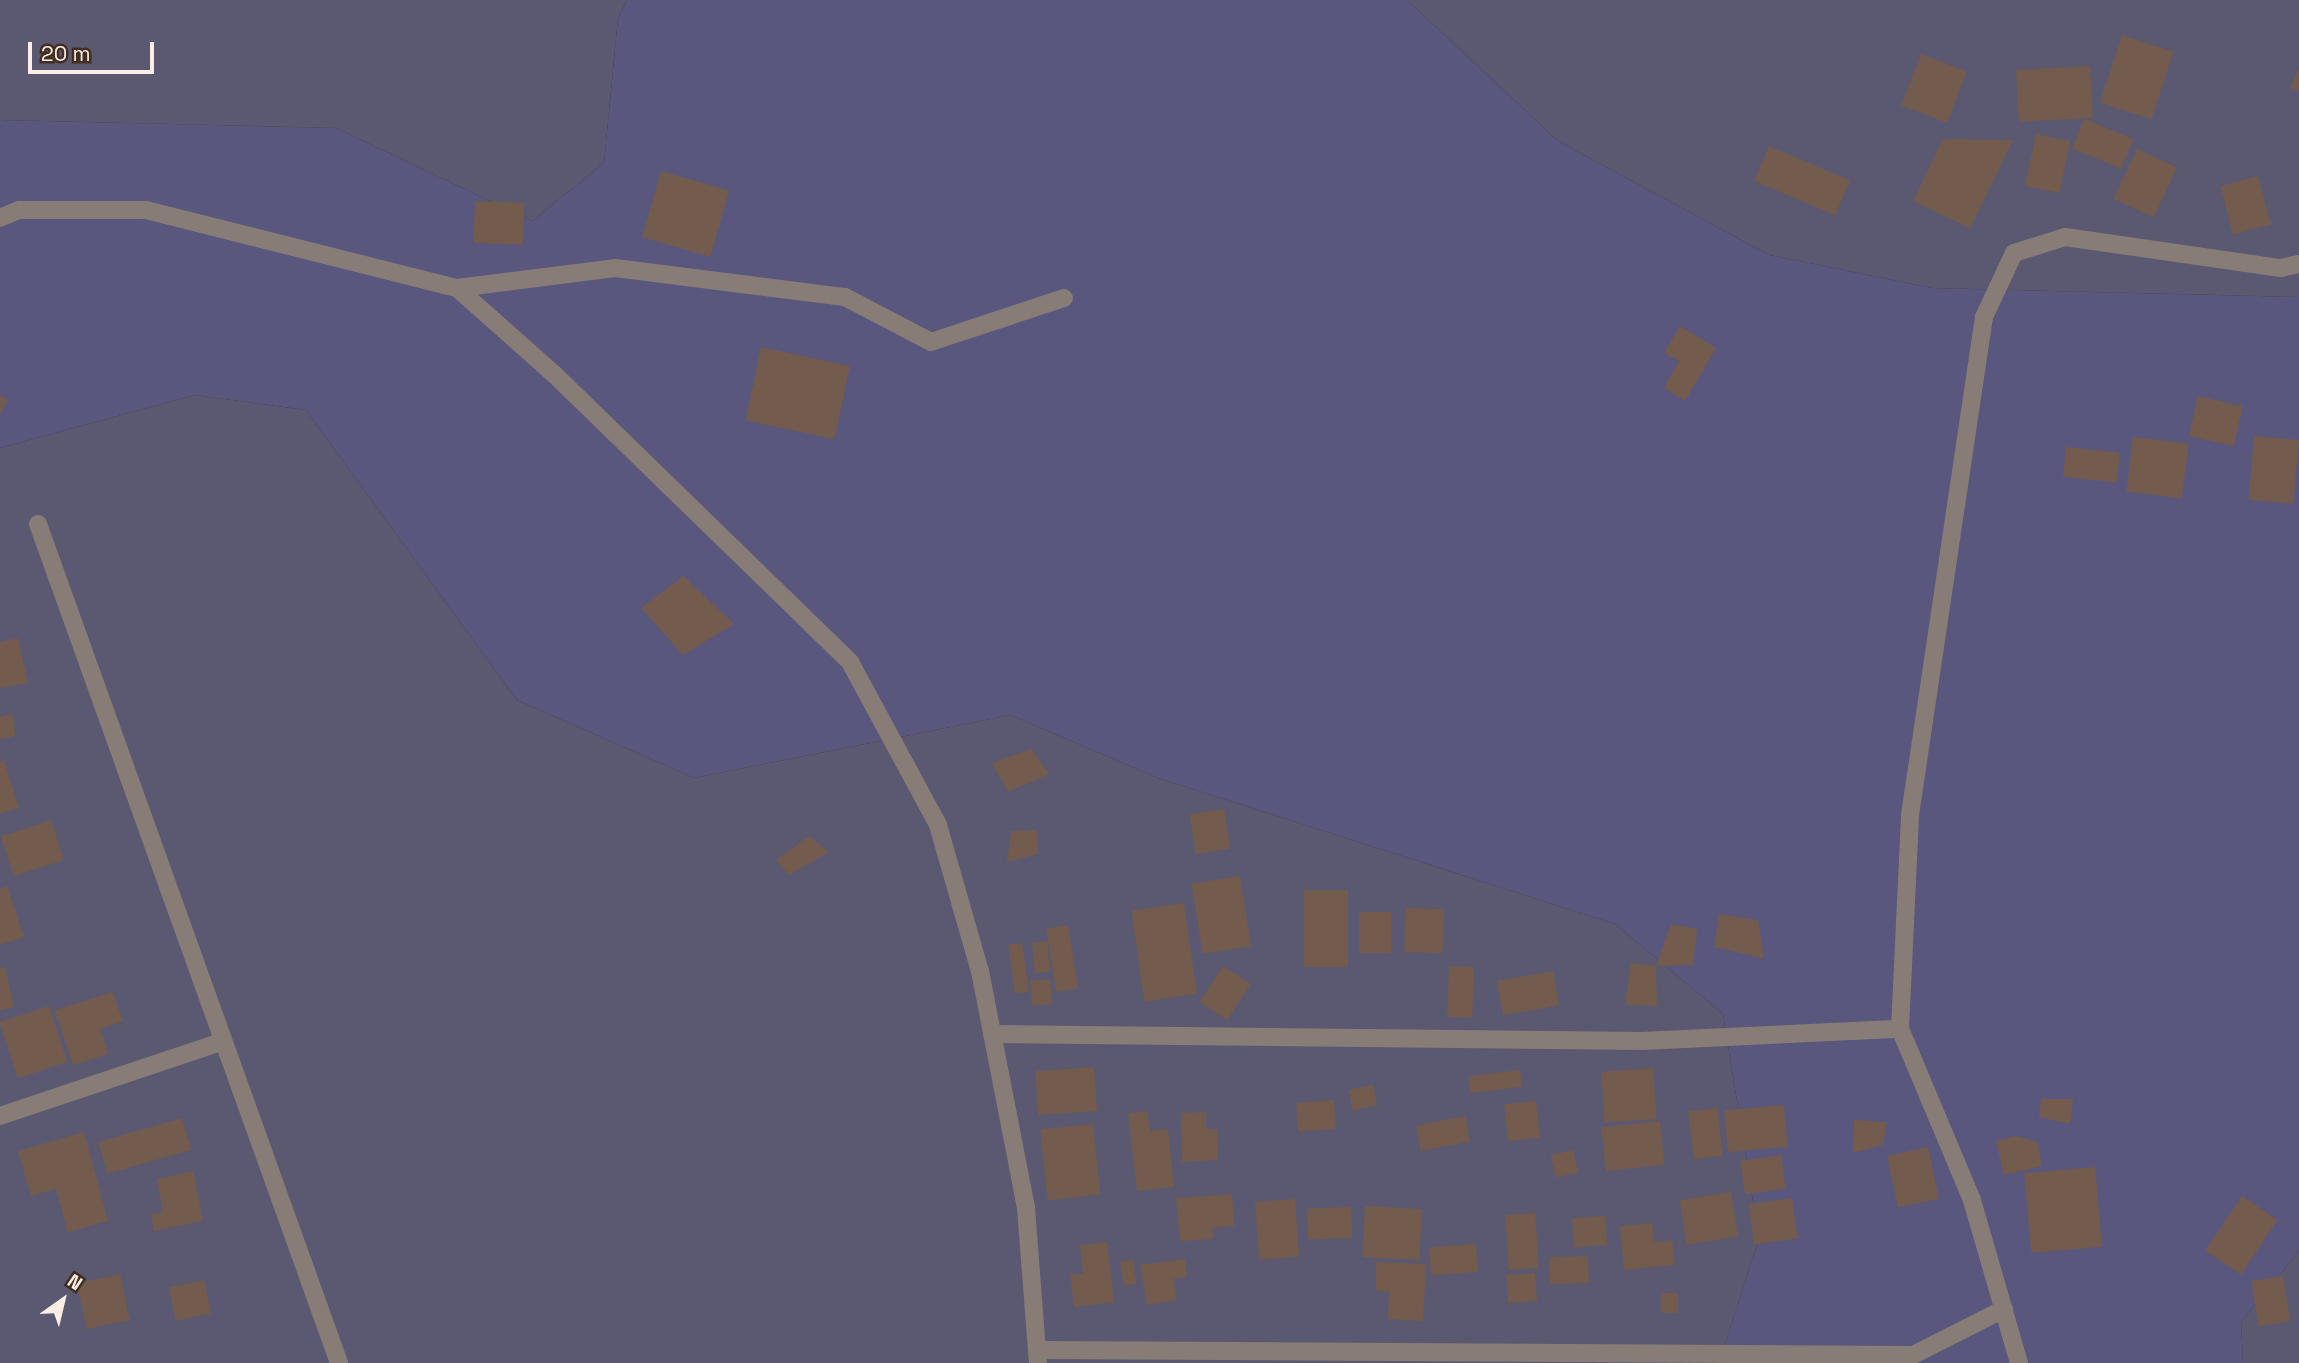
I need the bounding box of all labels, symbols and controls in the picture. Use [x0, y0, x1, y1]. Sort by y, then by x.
scale bar [32, 28, 158, 72]
text: 20 m [41, 40, 91, 67]
north arrow [28, 1265, 98, 1335]
text: N [63, 1268, 87, 1296]

